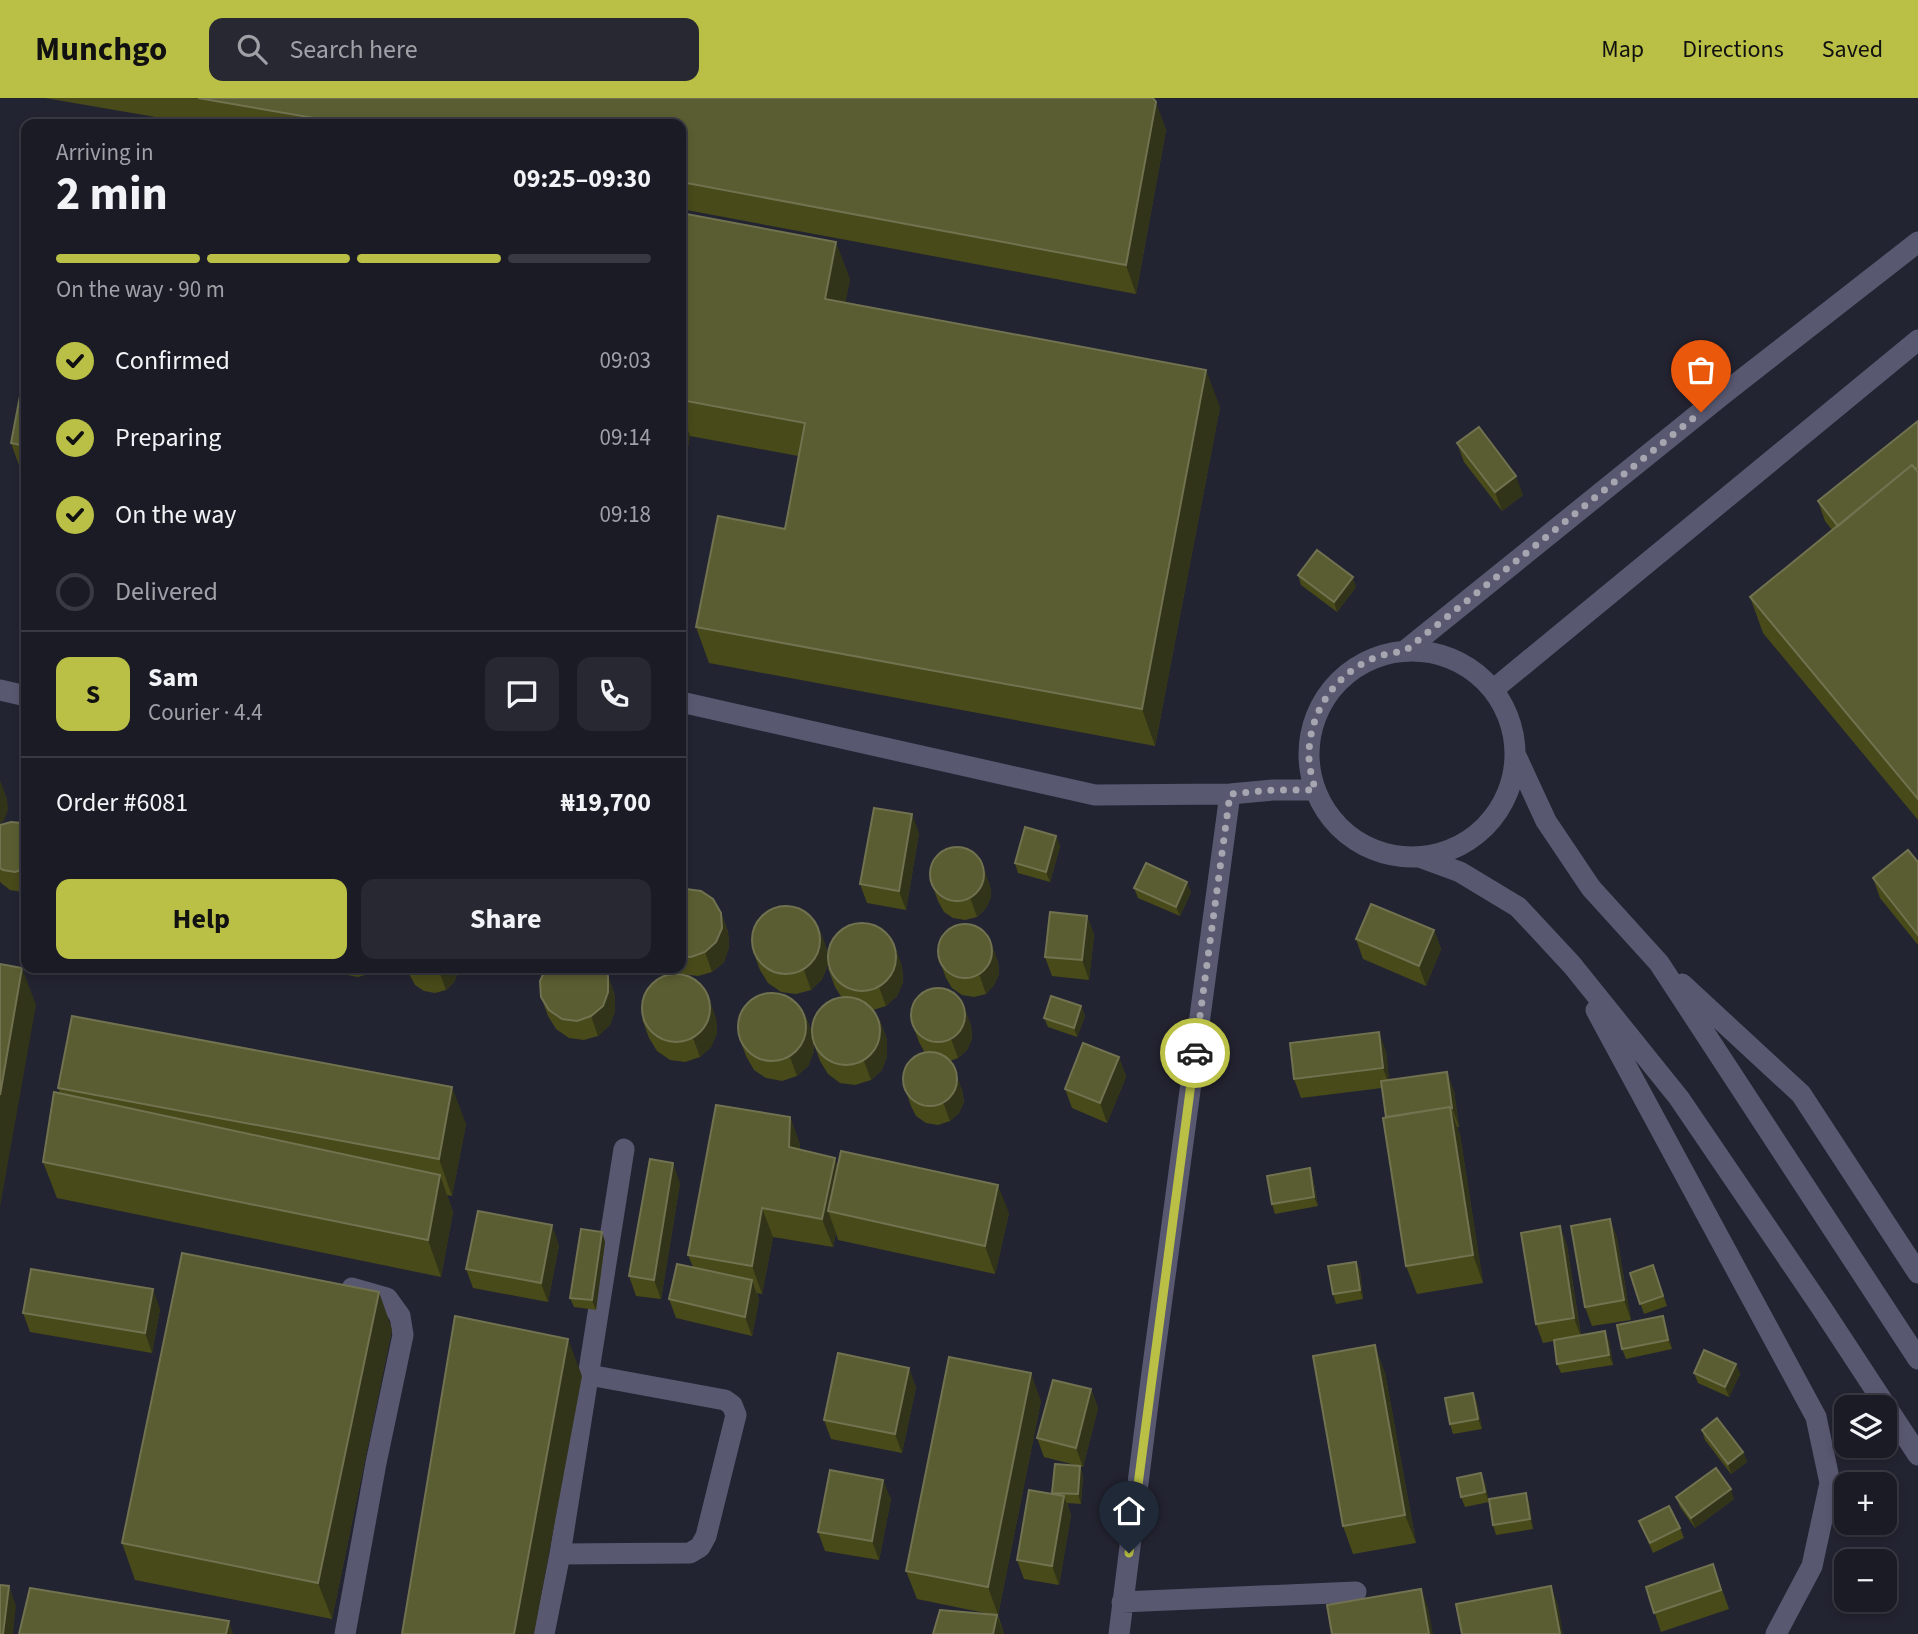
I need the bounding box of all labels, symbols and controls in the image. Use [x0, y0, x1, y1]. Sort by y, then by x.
search box [209, 18, 699, 81]
text: Munchgo [35, 26, 167, 73]
icon: search [233, 30, 271, 68]
text: Search here [289, 31, 418, 68]
text: Map [1601, 32, 1644, 67]
text: Directions [1682, 32, 1784, 67]
text: Saved [1822, 32, 1883, 67]
text: Arriving in [56, 136, 154, 169]
text: 09:25–09:30 [513, 160, 651, 197]
text: 2 min [56, 162, 168, 227]
text: On the way · 90 m [56, 273, 225, 306]
pin [1671, 340, 1731, 412]
icon: check [56, 342, 94, 380]
text: Confirmed [115, 342, 230, 379]
text: 09:03 [600, 344, 651, 377]
icon: bag [1682, 351, 1720, 389]
icon: check [56, 419, 94, 457]
text: Preparing [115, 419, 221, 456]
text: 09:14 [600, 421, 651, 454]
icon: check [56, 496, 94, 534]
text: On the way [115, 496, 236, 533]
text: 09:18 [600, 498, 651, 531]
text: Delivered [115, 573, 218, 610]
button: chat [485, 657, 559, 731]
button: phone [577, 657, 651, 731]
text: Sam [148, 659, 198, 696]
text: S [86, 676, 100, 713]
text: Courier · 4.4 [148, 696, 263, 729]
text: Order #6081 [56, 784, 188, 821]
text: ₦19,700 [561, 784, 651, 821]
button: Help [56, 879, 347, 959]
button: Share [361, 879, 651, 959]
courier [1160, 1018, 1230, 1088]
icon: car [1176, 1034, 1214, 1072]
map controls [1834, 1395, 1897, 1612]
button: layers [1834, 1395, 1897, 1458]
button: + [1834, 1472, 1897, 1535]
pin [1099, 1481, 1159, 1553]
icon: home [1110, 1492, 1148, 1530]
button: − [1834, 1549, 1897, 1612]

